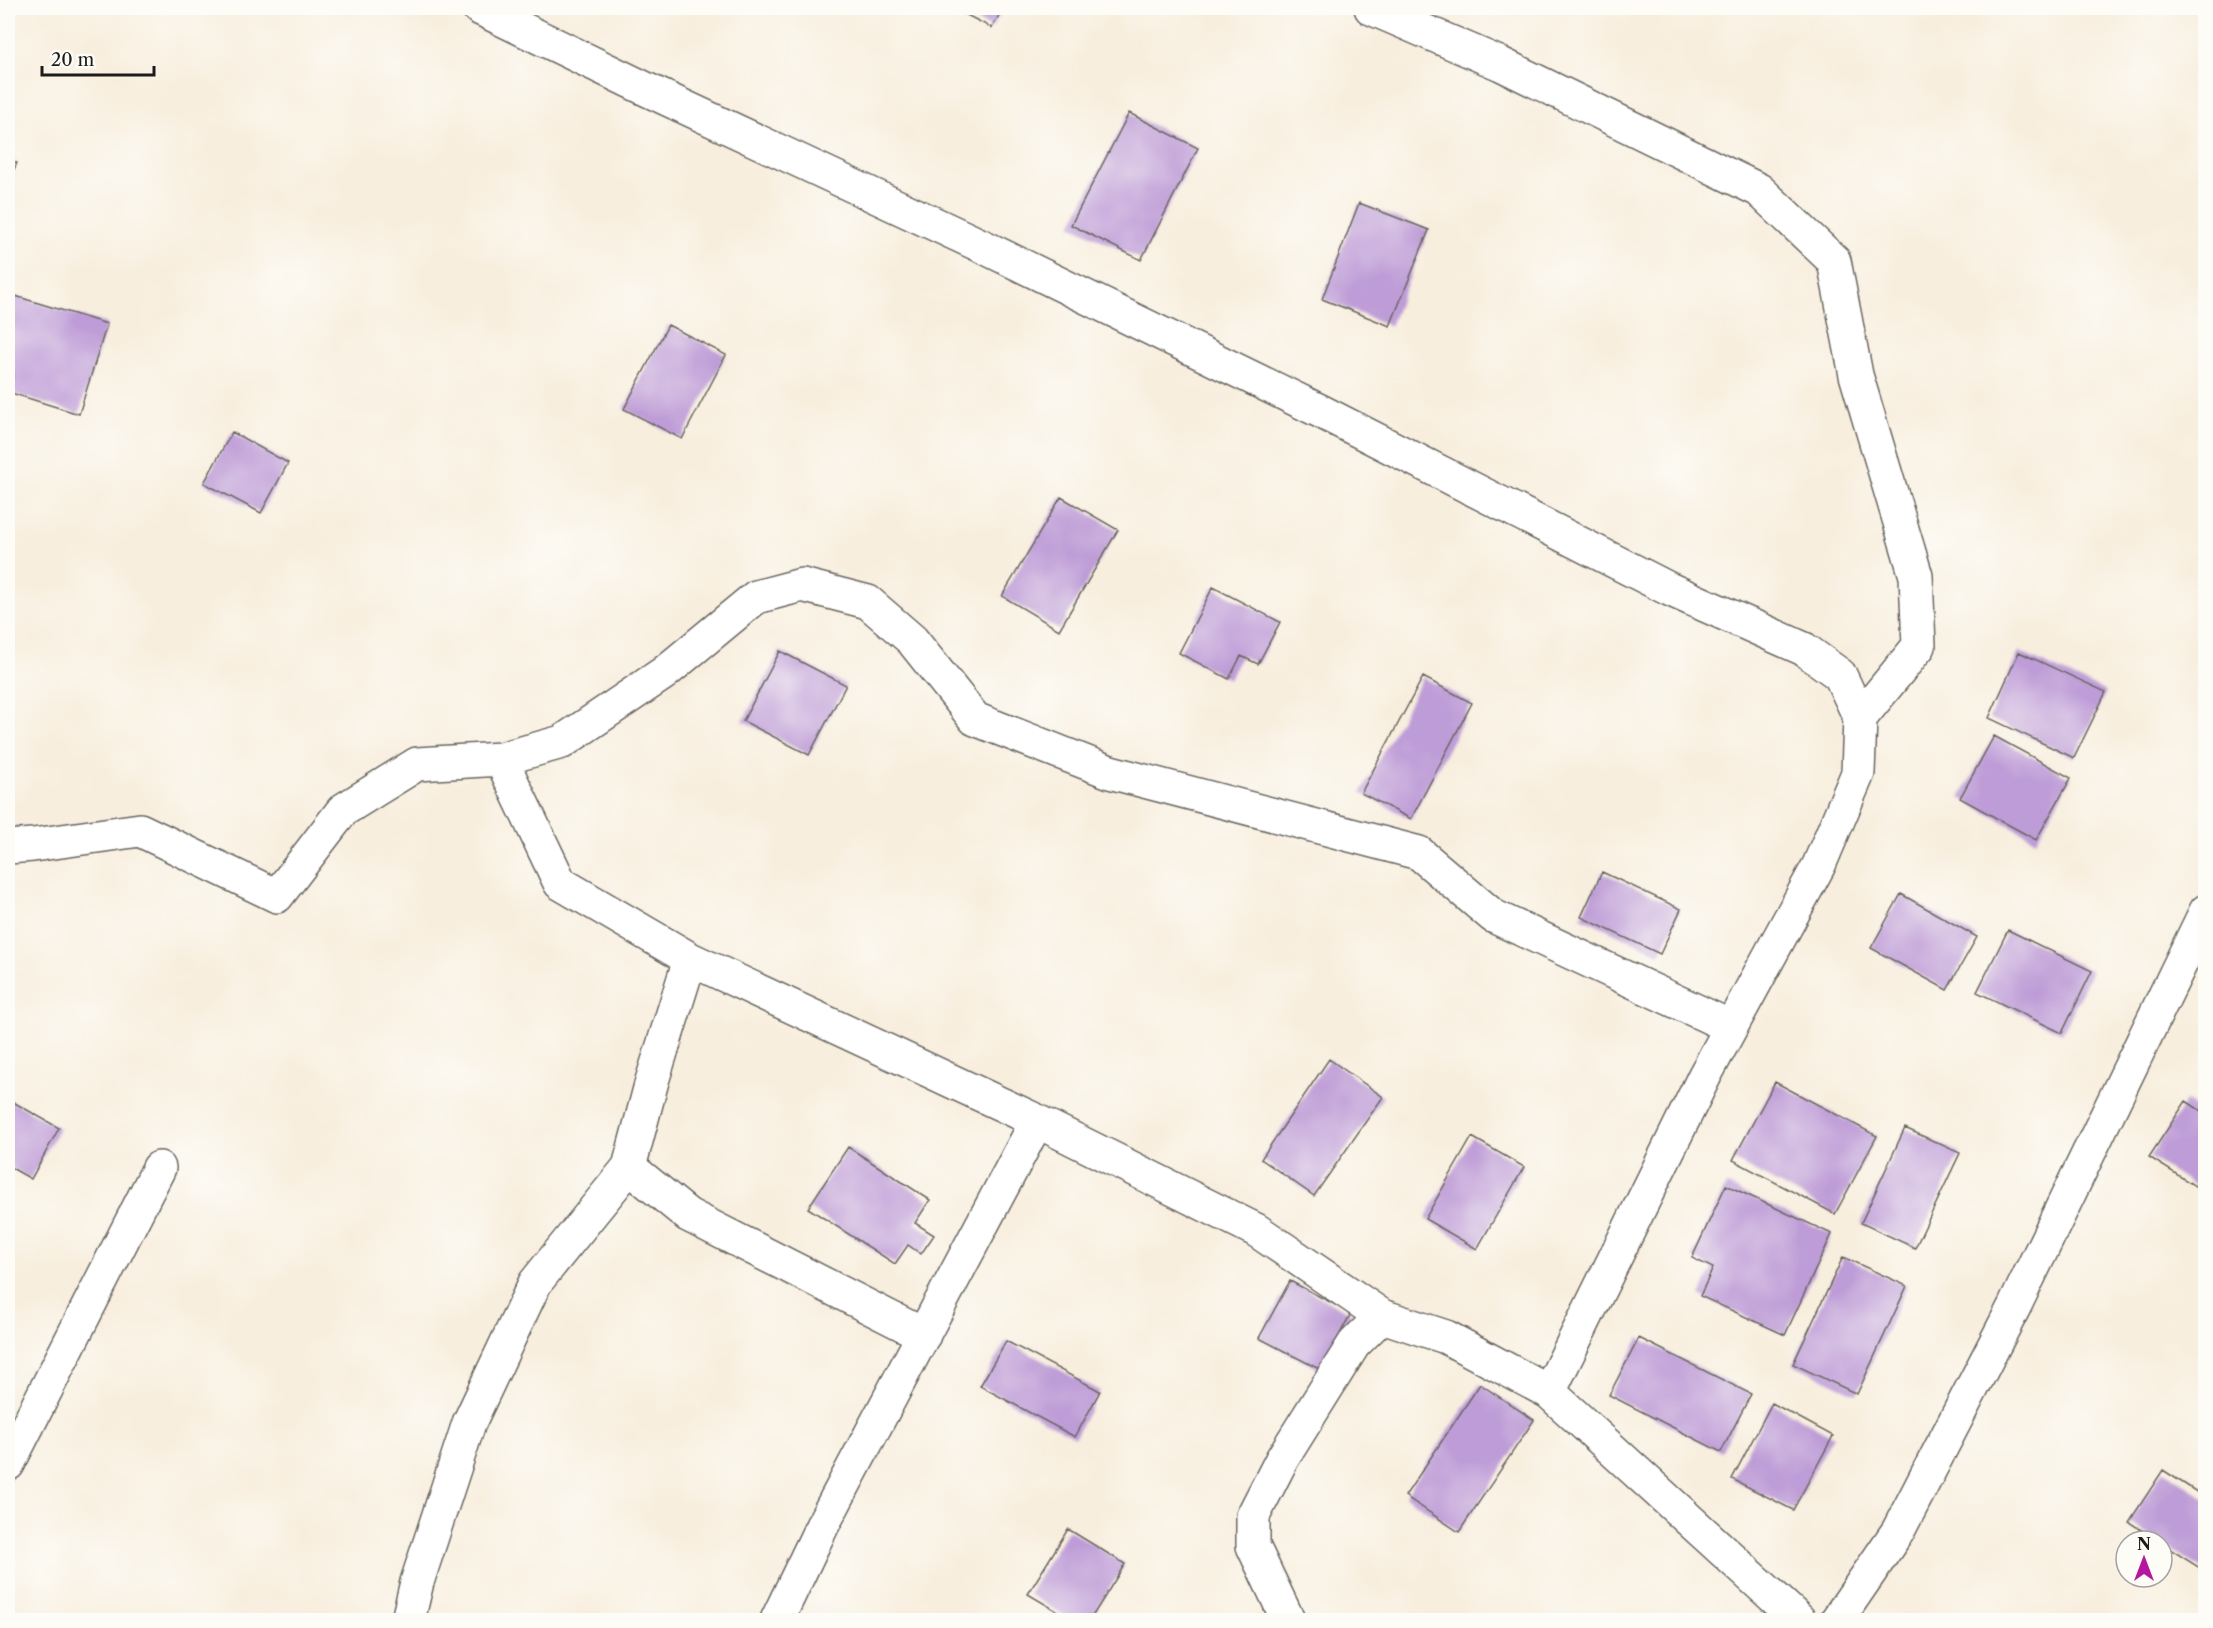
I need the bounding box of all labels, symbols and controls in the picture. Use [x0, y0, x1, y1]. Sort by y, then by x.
scale bar [42, 39, 154, 77]
text: 20 m [51, 49, 95, 71]
north arrow [2114, 1529, 2174, 1589]
text: N [2137, 1534, 2151, 1554]

